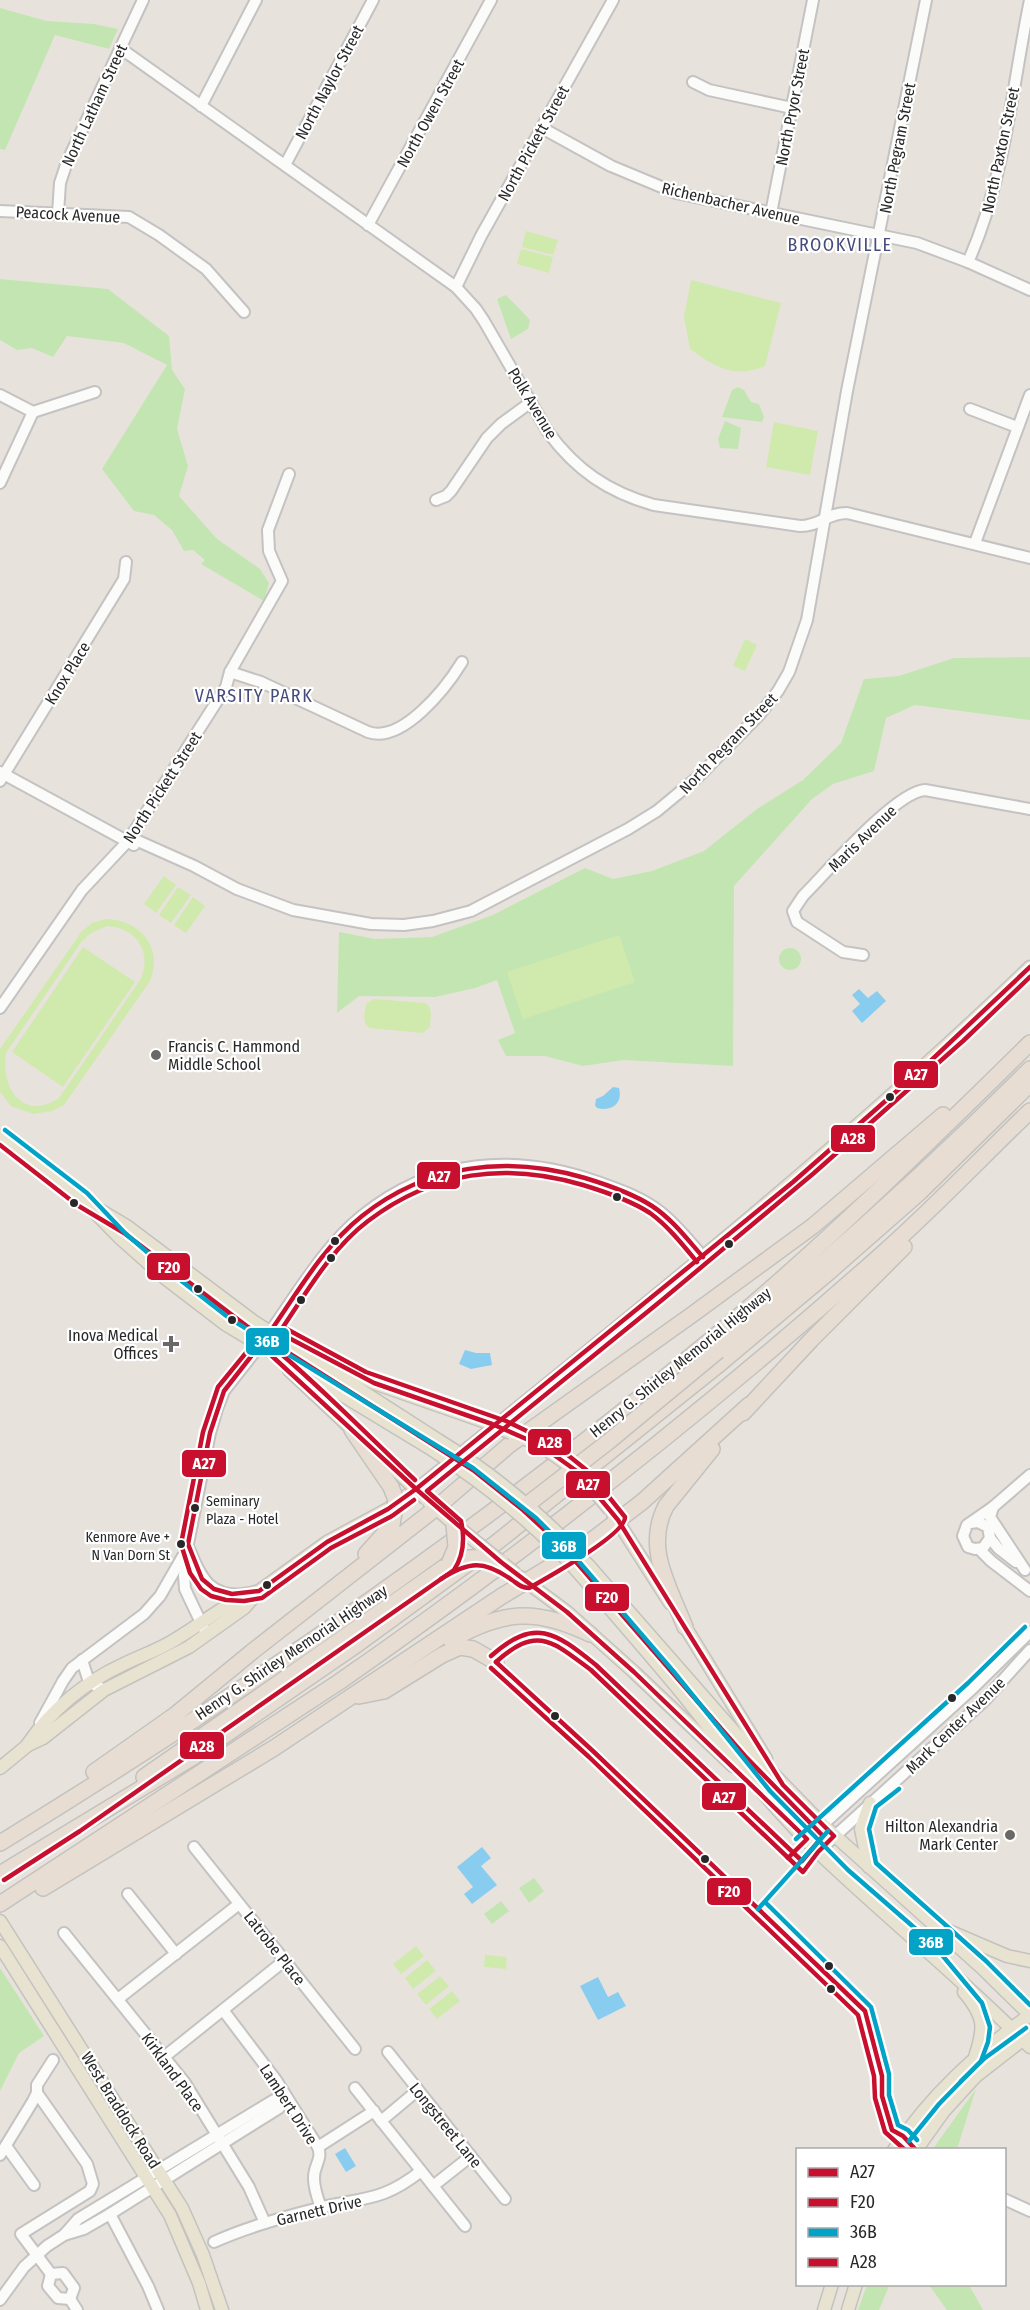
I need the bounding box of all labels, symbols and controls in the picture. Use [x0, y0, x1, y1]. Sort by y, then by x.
street label: North Naylor Street [291, 21, 368, 143]
street label: North Latham Street [58, 40, 131, 169]
street label: North Pryor Street [772, 46, 813, 167]
street label: North Owen Street [393, 55, 468, 171]
street label: North Pegram Street [875, 80, 920, 215]
street label: North Pickett Street [494, 81, 573, 204]
street label: North Paxton Street [978, 85, 1023, 215]
street label: Richenbacher Avenue [660, 178, 802, 229]
street label: Peacock Avenue [15, 202, 121, 227]
district label: BROOKVILLE [788, 234, 892, 256]
street label: Polk Avenue [504, 364, 561, 442]
street label: Knox Place [41, 638, 94, 708]
district label: VARSITY PARK [195, 685, 313, 707]
street label: North Pegram Street [675, 688, 782, 798]
street label: North Pickett Street [119, 727, 206, 847]
street label: Maris Avenue [824, 801, 900, 876]
place label: Francis C. Hammond Middle School [168, 1037, 300, 1074]
marker: Francis C. Hammond Middle School [149, 1048, 163, 1062]
line badge: A27 [893, 1060, 939, 1089]
text: A27 [903, 1065, 928, 1084]
unlabelled marker [884, 1091, 896, 1103]
line badge: A28 [830, 1124, 876, 1153]
text: A28 [840, 1129, 866, 1148]
line badge: A27 [416, 1161, 461, 1190]
text: A27 [426, 1167, 451, 1186]
unlabelled marker [611, 1191, 623, 1203]
unlabelled marker [68, 1197, 80, 1209]
unlabelled marker [329, 1235, 341, 1247]
unlabelled marker [723, 1238, 735, 1250]
line badge: F20 [146, 1252, 191, 1281]
unlabelled marker [325, 1252, 337, 1264]
text: F20 [157, 1258, 181, 1277]
unlabelled marker [192, 1283, 204, 1295]
street label: Henry G. Shirley Memorial Highway [586, 1283, 775, 1441]
unlabelled marker [295, 1294, 307, 1306]
unlabelled marker [226, 1314, 238, 1326]
place label: Inova Medical Offices [68, 1326, 158, 1363]
line badge: 36B [245, 1327, 290, 1356]
text: 36B [254, 1332, 279, 1351]
marker: Inova Medical Offices [162, 1335, 180, 1353]
line badge: A28 [527, 1428, 572, 1456]
text: A28 [537, 1433, 563, 1452]
line badge: A27 [181, 1449, 227, 1478]
text: A27 [191, 1454, 216, 1473]
line badge: A27 [565, 1470, 611, 1499]
text: A27 [575, 1475, 600, 1494]
place label: Seminary Plaza - Hotel [206, 1493, 279, 1528]
marker: Seminary Plaza - Hotel [189, 1502, 201, 1514]
place label: Kenmore Ave + N Van Dorn St [86, 1529, 170, 1564]
line badge: 36B [541, 1531, 587, 1560]
text: 36B [551, 1537, 576, 1556]
marker: Kenmore Ave + N Van Dorn St [175, 1538, 187, 1550]
unlabelled marker [261, 1579, 273, 1591]
street label: Henry G. Shirley Memorial Highway [192, 1580, 392, 1724]
line badge: F20 [584, 1583, 630, 1612]
text: F20 [595, 1588, 619, 1607]
street label: Mark Center Avenue [902, 1673, 1009, 1778]
unlabelled marker [946, 1692, 958, 1704]
unlabelled marker [549, 1710, 561, 1722]
line badge: A28 [179, 1731, 225, 1760]
text: A28 [189, 1737, 215, 1756]
line badge: A27 [701, 1782, 747, 1811]
text: A27 [711, 1788, 736, 1807]
place label: Hilton Alexandria Mark Center [885, 1817, 998, 1854]
marker: Hilton Alexandria Mark Center [1003, 1828, 1017, 1842]
unlabelled marker [699, 1853, 711, 1865]
line badge: F20 [706, 1877, 752, 1906]
text: F20 [717, 1882, 741, 1901]
street label: Latrobe Place [240, 1908, 309, 1989]
line badge: 36B [908, 1928, 954, 1956]
text: 36B [918, 1933, 943, 1952]
unlabelled marker [823, 1960, 835, 1972]
unlabelled marker [825, 1983, 837, 1995]
street label: Kirkland Place [138, 2029, 208, 2116]
street label: West Braddock Road [77, 2048, 164, 2172]
street label: Lambert Drive [256, 2061, 322, 2148]
street label: Longstreet Lane [405, 2079, 486, 2172]
legend [796, 2148, 1006, 2286]
text: A27 [850, 2161, 875, 2183]
street label: Garnett Drive [275, 2191, 364, 2230]
text: F20 [850, 2191, 875, 2213]
text: 36B [850, 2221, 877, 2243]
text: A28 [850, 2251, 877, 2273]

